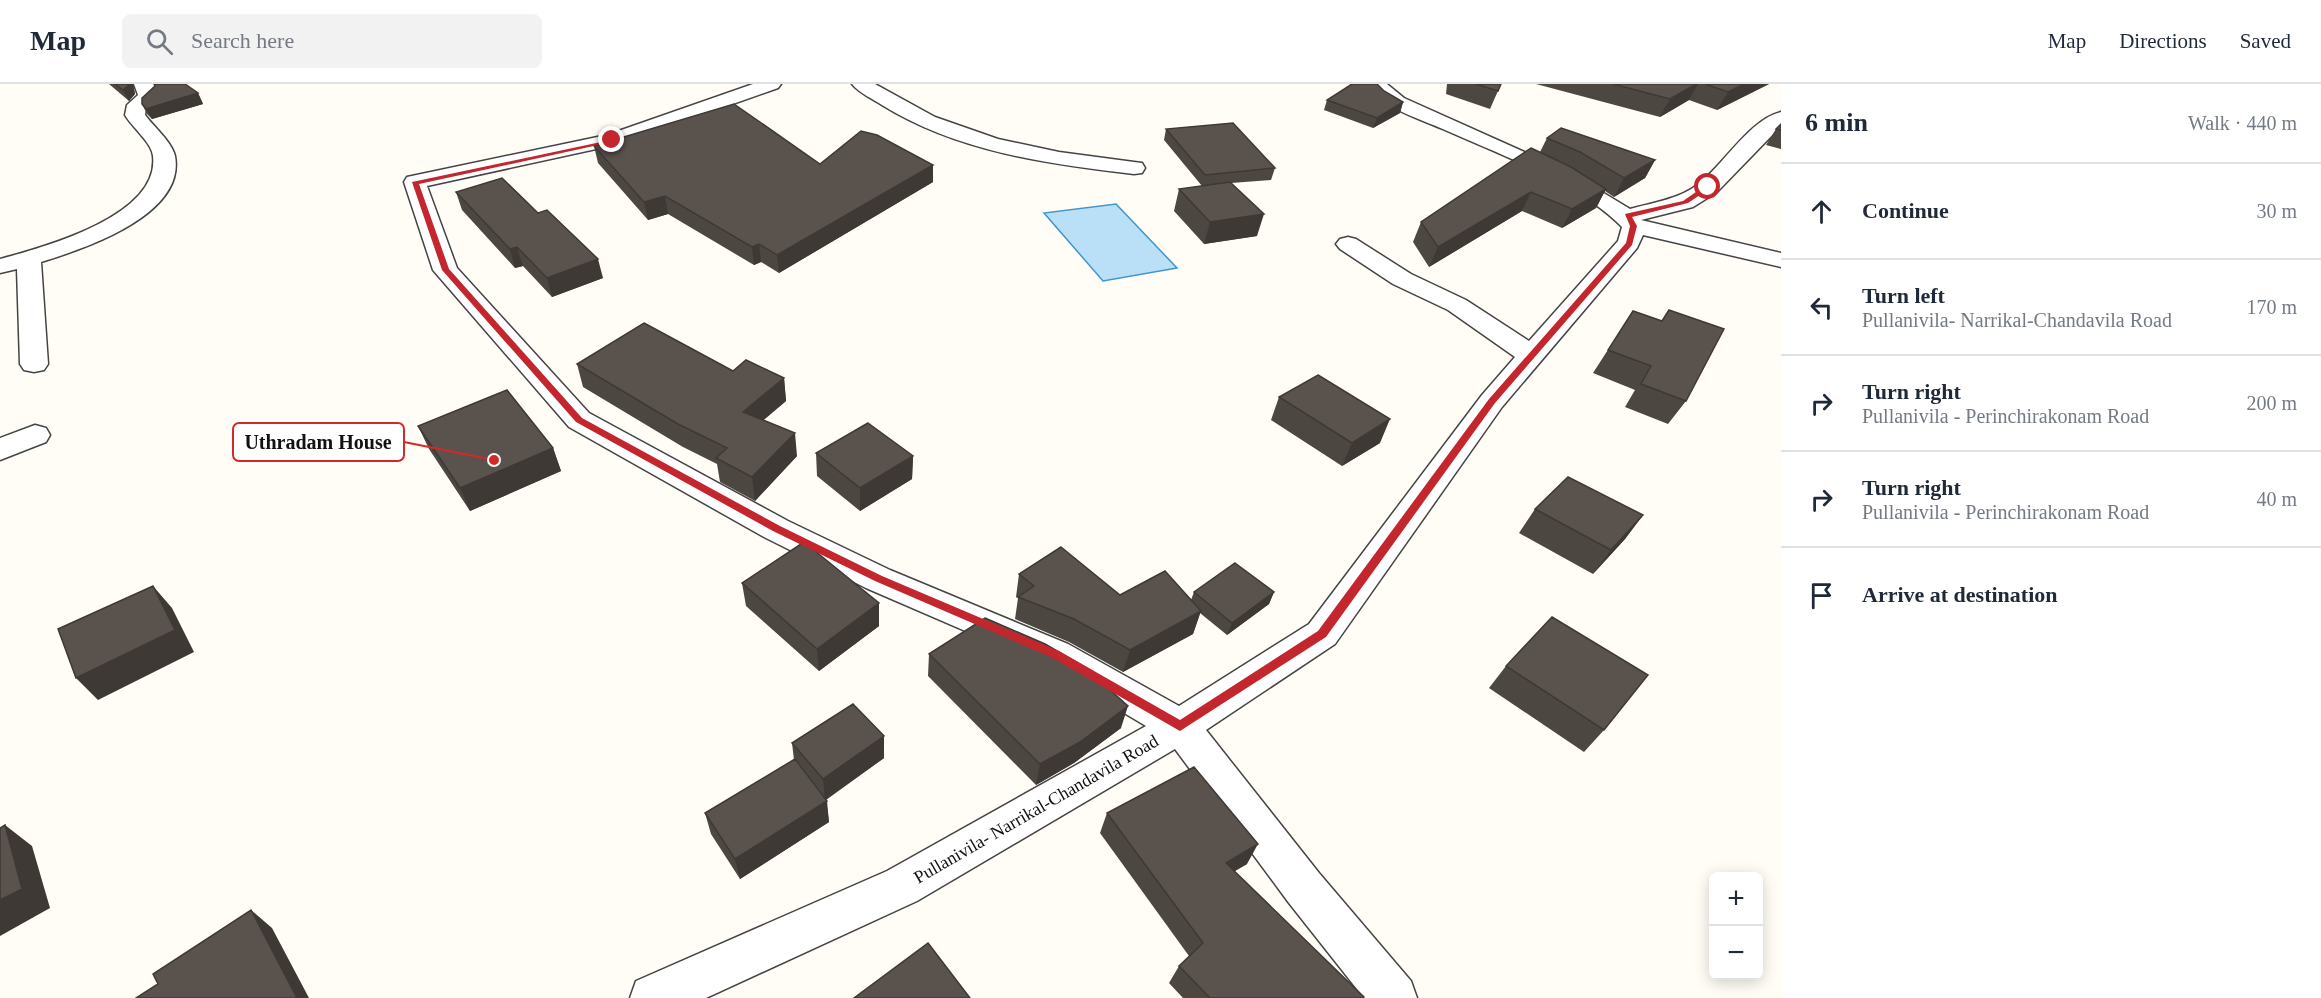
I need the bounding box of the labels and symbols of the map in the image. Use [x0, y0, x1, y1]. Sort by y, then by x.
route end [598, 126, 624, 152]
route start [1694, 173, 1720, 199]
callout: Uthradam House [233, 423, 404, 461]
text: Uthradam House [244, 431, 392, 453]
street label: Pullanivila- Narrikal-Chandavila Road [910, 731, 1162, 887]

